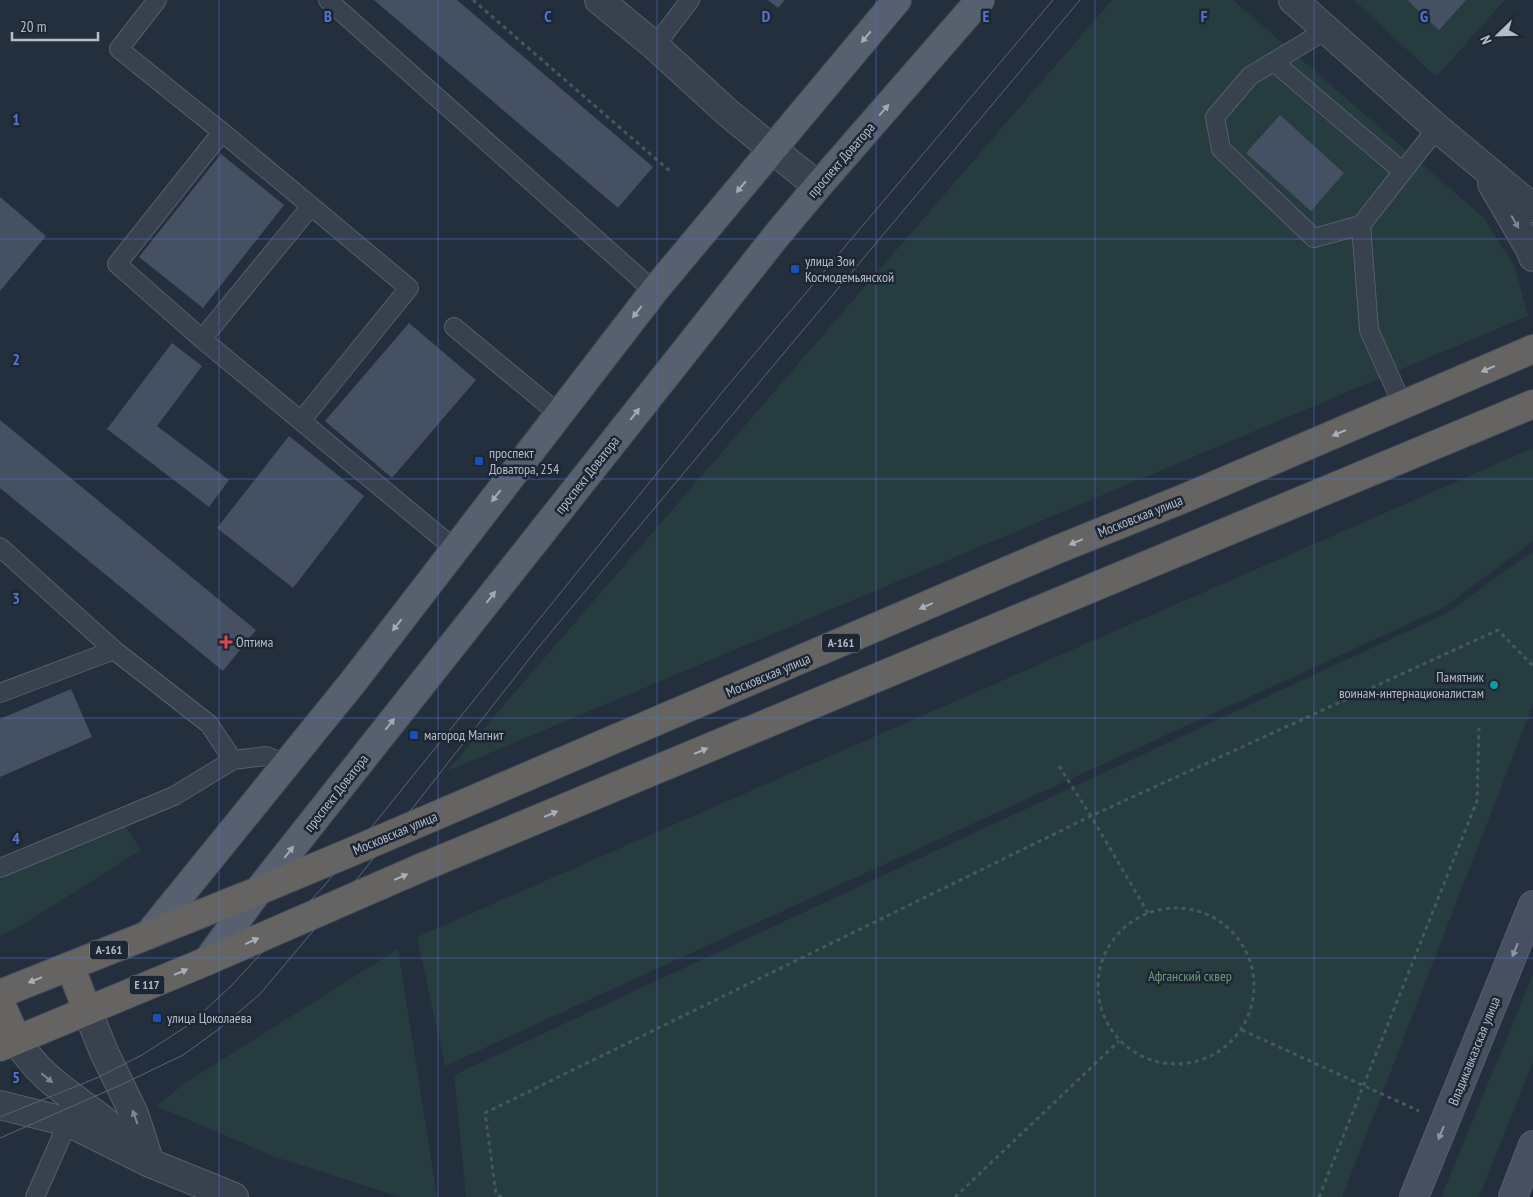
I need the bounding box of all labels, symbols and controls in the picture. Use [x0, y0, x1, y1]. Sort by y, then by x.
text: B [324, 6, 332, 26]
text: C [544, 6, 552, 26]
text: D [762, 6, 771, 26]
text: E [983, 6, 990, 26]
text: F [1201, 6, 1208, 26]
text: G [1420, 6, 1428, 26]
scale bar [12, 10, 99, 42]
north arrow [1473, 10, 1523, 60]
text: 20 m [20, 17, 46, 36]
one-way arrow [860, 31, 872, 43]
text: N [1476, 33, 1496, 47]
one-way arrow [879, 103, 890, 116]
text: 1 [12, 109, 20, 129]
street label: проспект Доватора [803, 119, 879, 201]
one-way arrow [735, 180, 746, 193]
one-way arrow [1510, 216, 1519, 229]
place label: улица Зои Космодемьянской [805, 252, 894, 286]
marker: улица Зои Космодемьянской [789, 263, 801, 275]
one-way arrow [632, 305, 643, 318]
text: 2 [12, 349, 20, 369]
one-way arrow [1481, 365, 1495, 373]
one-way arrow [630, 408, 641, 421]
one-way arrow [1331, 429, 1346, 437]
street label: проспект Доватора [551, 432, 623, 518]
place label: проспект Доватора, 254 [489, 444, 560, 478]
marker: проспект Доватора, 254 [473, 455, 485, 467]
one-way arrow [490, 489, 501, 502]
street label: Московская улица [1095, 491, 1185, 541]
one-way arrow [1068, 538, 1083, 546]
text: 3 [12, 588, 20, 608]
one-way arrow [485, 591, 496, 604]
one-way arrow [919, 603, 933, 611]
one-way arrow [391, 618, 402, 631]
place label: Оптима [236, 633, 273, 651]
road number: А-161 [822, 634, 860, 652]
marker: Оптима [220, 636, 232, 648]
street label: Московская улица [723, 649, 813, 701]
place label: Памятник воинам-интернационалистам [1339, 668, 1485, 702]
marker: Памятник воинам-интернационалистам [1488, 679, 1500, 691]
one-way arrow [385, 717, 395, 731]
place label: магород Магнит [424, 726, 504, 744]
marker: магород Магнит [408, 729, 420, 741]
one-way arrow [694, 747, 708, 755]
street label: проспект Доватора [300, 750, 372, 836]
street label: Московская улица [350, 807, 440, 859]
one-way arrow [544, 810, 559, 818]
text: 4 [12, 828, 20, 848]
one-way arrow [284, 845, 295, 858]
one-way arrow [394, 872, 408, 880]
one-way arrow [245, 937, 259, 945]
road number: А-161 [90, 940, 128, 960]
one-way arrow [1510, 943, 1518, 957]
one-way arrow [174, 967, 188, 975]
park label: Афганский сквер [1148, 967, 1232, 985]
one-way arrow [28, 976, 42, 984]
road number: E 117 [130, 976, 164, 994]
street label: Владикавказская улица [1444, 994, 1504, 1108]
place label: улица Цоколаева [167, 1009, 252, 1027]
marker: улица Цоколаева [151, 1012, 163, 1024]
text: 5 [12, 1067, 20, 1087]
one-way arrow [41, 1072, 53, 1084]
one-way arrow [130, 1110, 138, 1124]
one-way arrow [1436, 1126, 1444, 1140]

